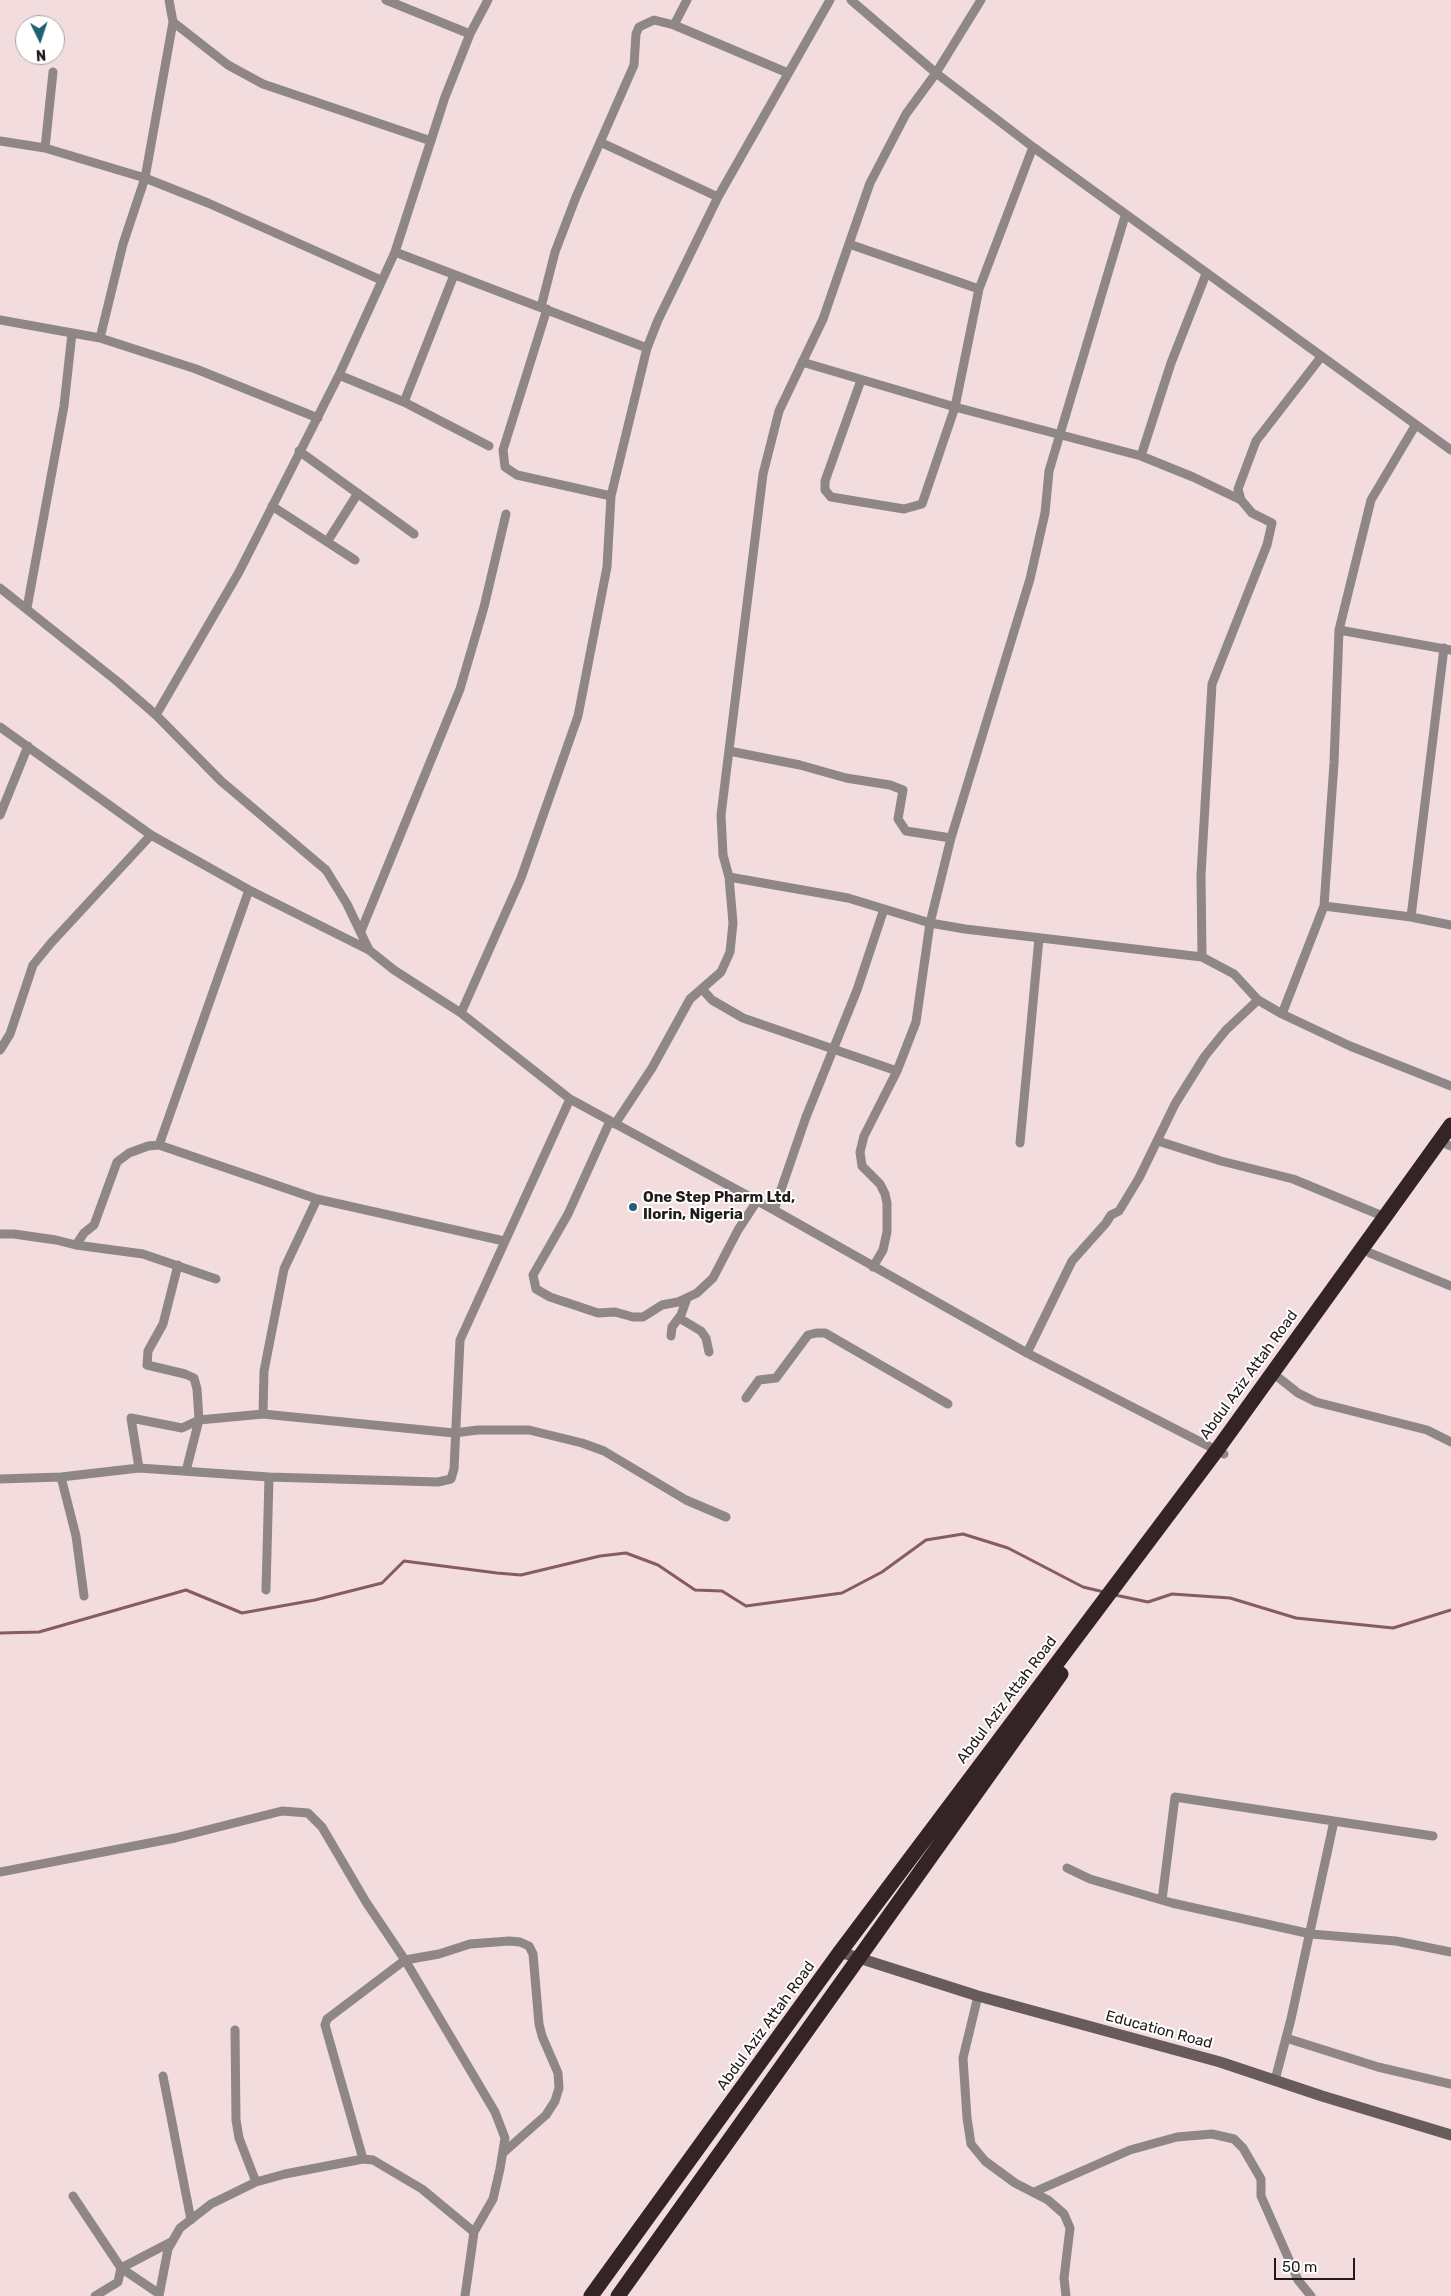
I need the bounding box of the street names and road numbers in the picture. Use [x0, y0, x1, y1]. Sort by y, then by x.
street label: Abdul Aziz Attah Road [1196, 1307, 1302, 1443]
street label: Abdul Aziz Attah Road [953, 1633, 1061, 1767]
street label: Abdul Aziz Attah Road [713, 1958, 819, 2094]
street label: Education Road [1104, 2007, 1214, 2053]

